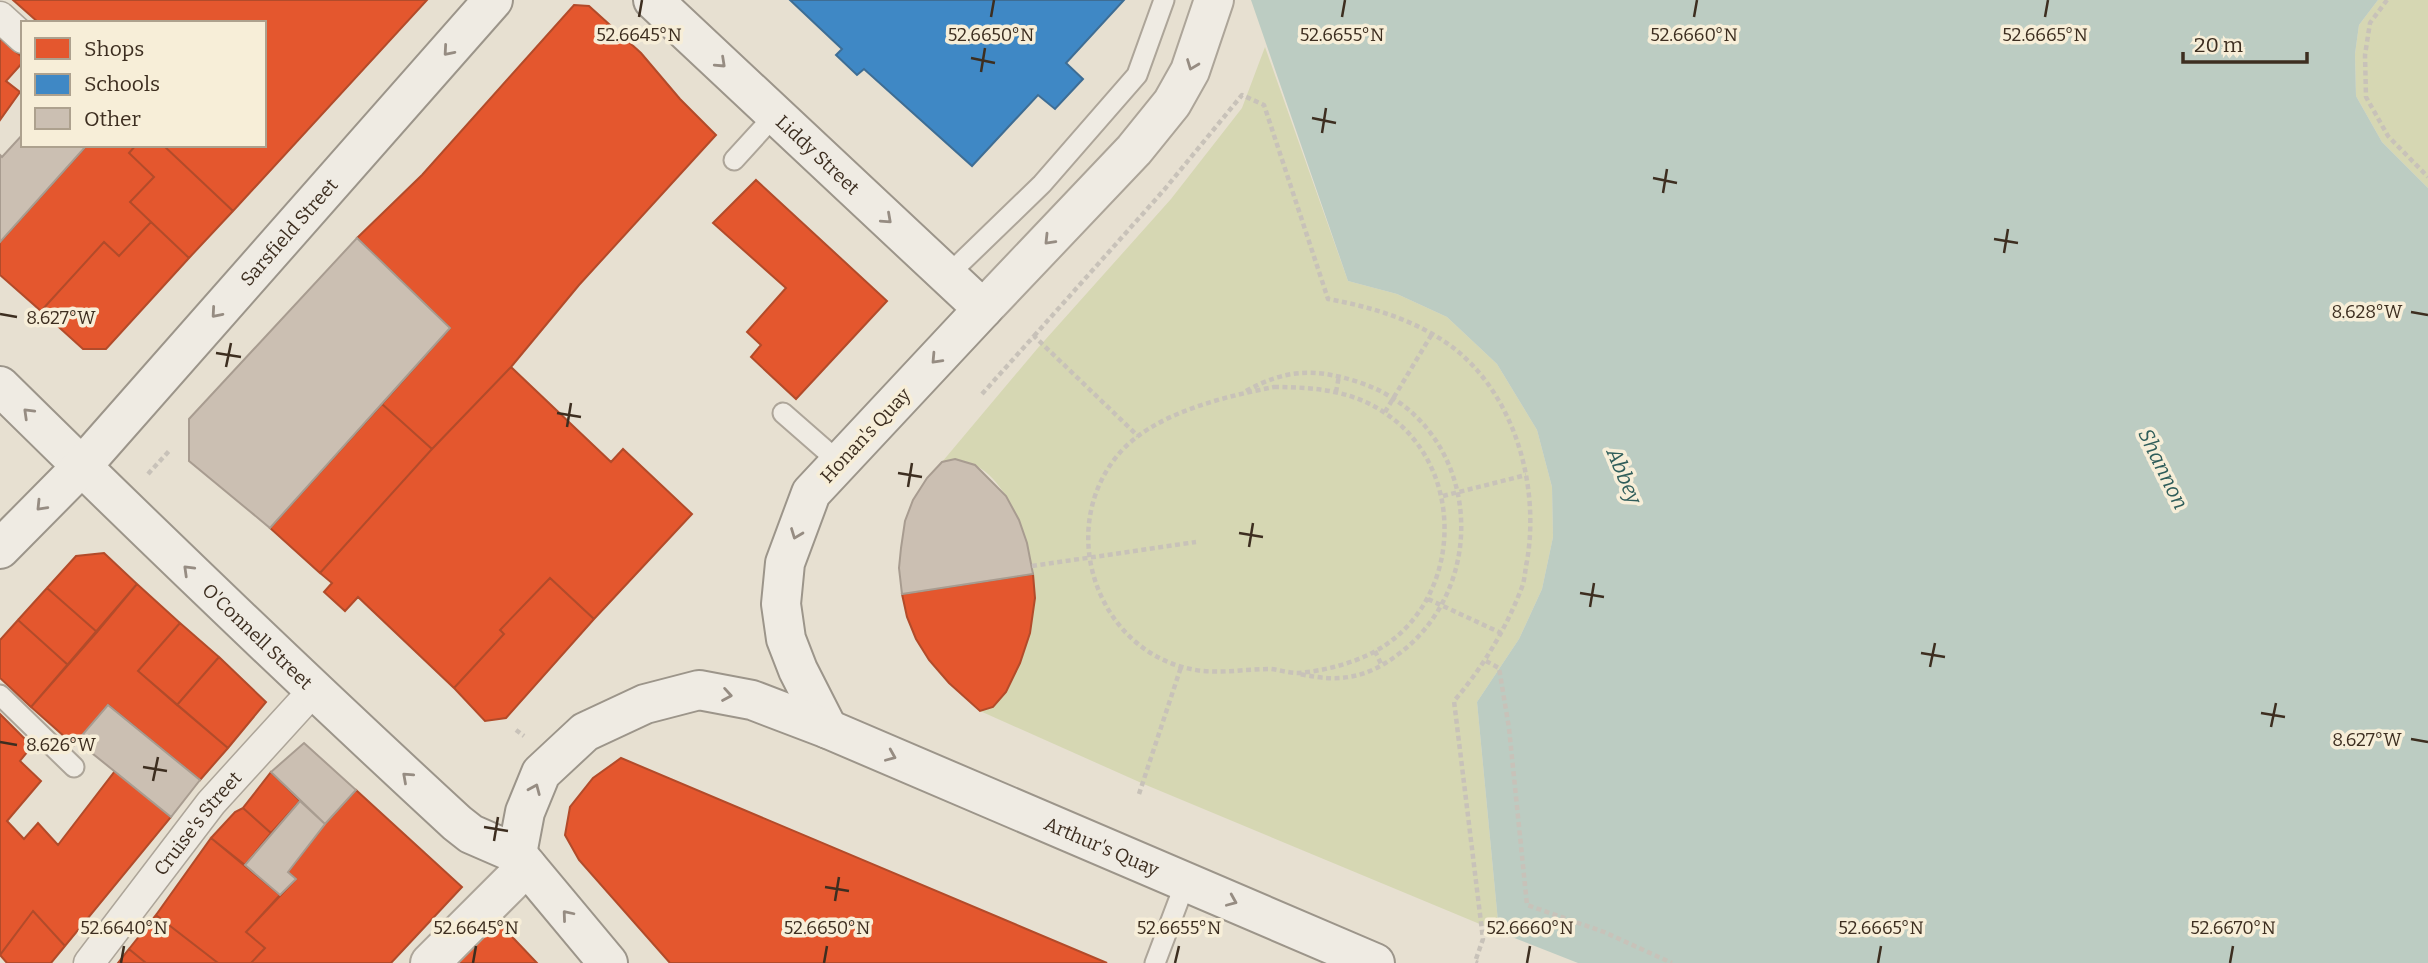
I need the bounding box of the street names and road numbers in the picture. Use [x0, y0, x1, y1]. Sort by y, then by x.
street label: Liddy Street [771, 110, 864, 199]
street label: Sarsfield Street [235, 174, 343, 291]
street label: Honan's Quay [816, 382, 916, 488]
street label: O'Connell Street [198, 579, 317, 694]
street label: Cruise's Street [149, 766, 246, 880]
street label: Arthur's Quay [1041, 812, 1163, 882]

